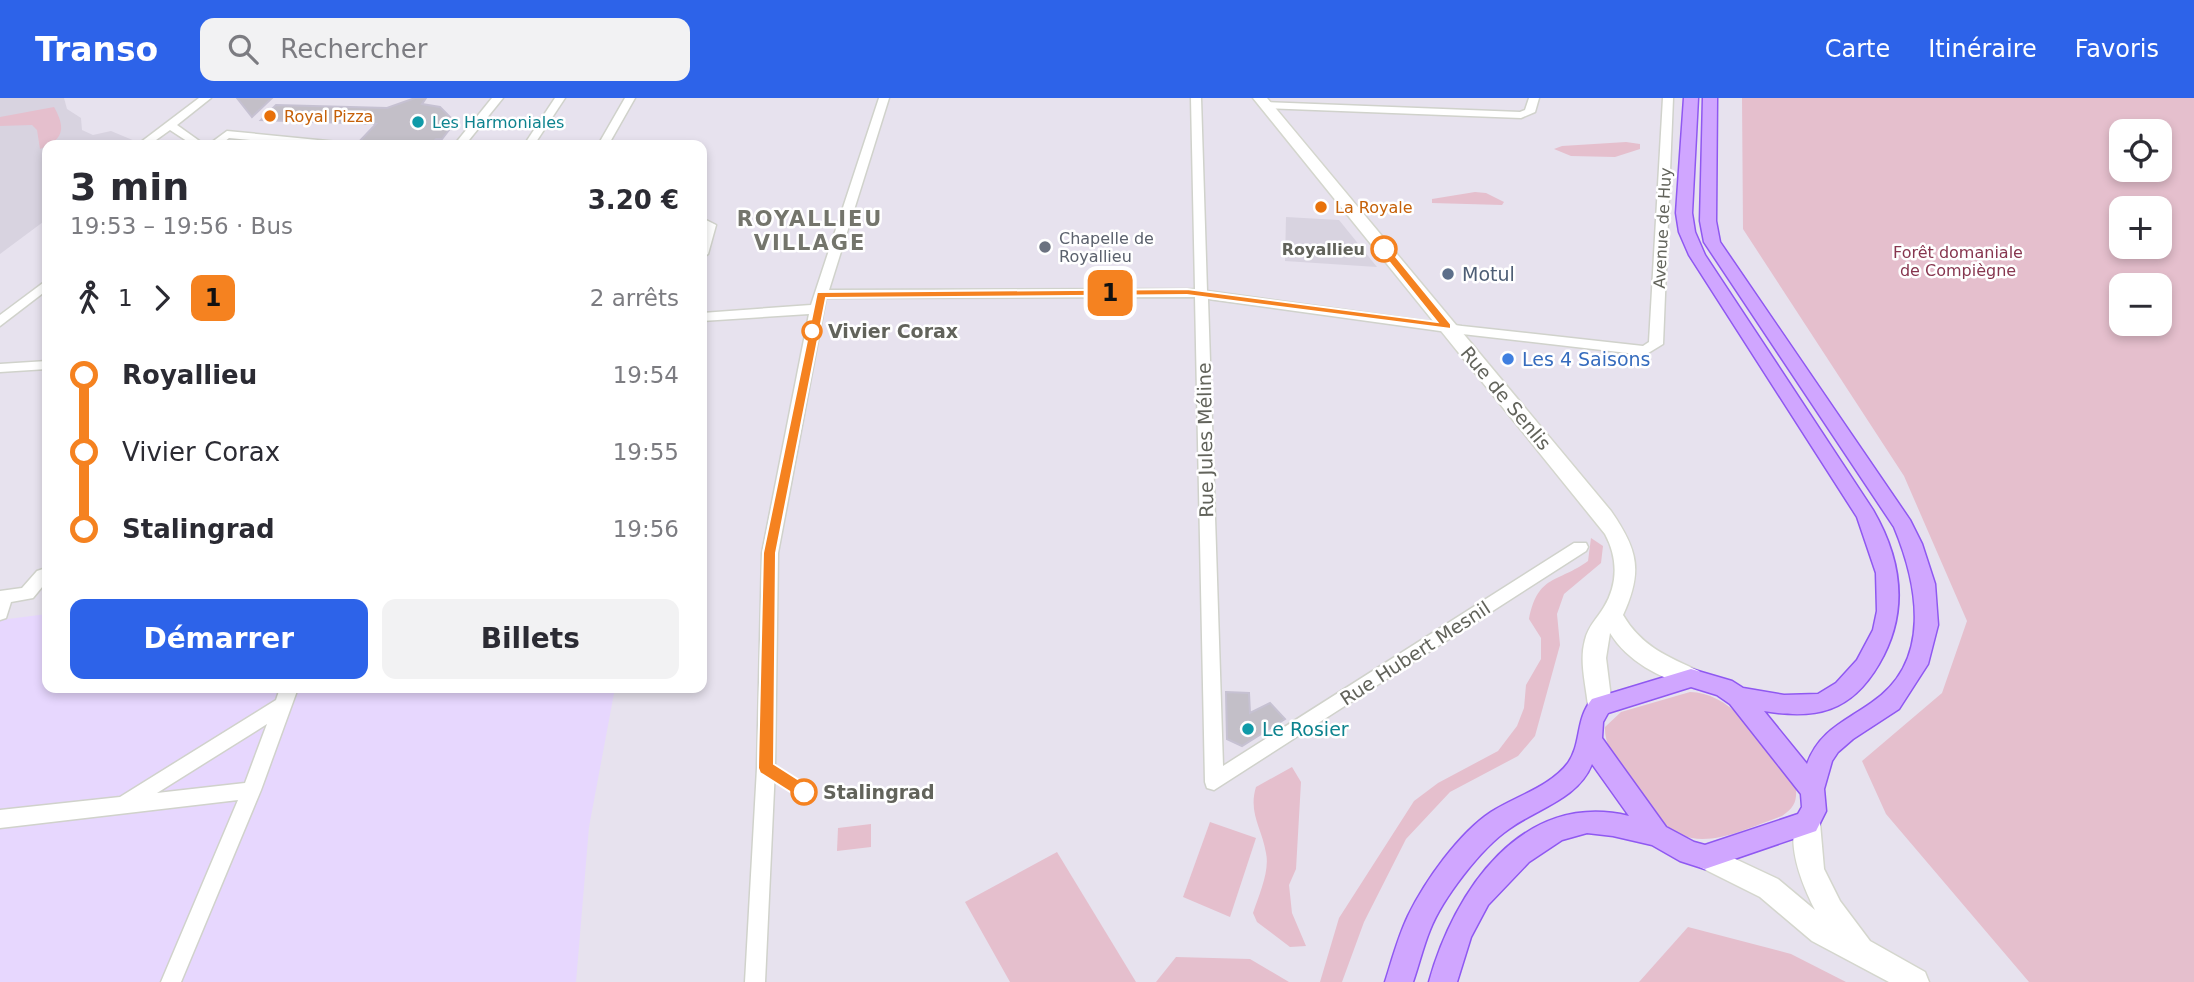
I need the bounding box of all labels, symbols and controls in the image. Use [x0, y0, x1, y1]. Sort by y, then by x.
search box [200, 18, 690, 81]
text: Transo [35, 30, 158, 69]
icon: search [224, 30, 262, 68]
text: Rechercher [280, 34, 427, 64]
text: Carte [1825, 35, 1890, 63]
text: Itinéraire [1928, 35, 2037, 63]
text: Favoris [2075, 35, 2159, 63]
place label: Royal Pizza [284, 107, 373, 126]
marker: Royal Pizza [262, 108, 278, 124]
place label: Les Harmoniales [432, 113, 564, 132]
marker: Les Harmoniales [410, 114, 426, 130]
map controls [2109, 119, 2172, 336]
button: locate [2109, 119, 2172, 182]
text: 3 min [70, 165, 189, 209]
street label: Avenue de Huy [1650, 167, 1675, 289]
text: 3.20 € [588, 185, 679, 215]
button: + [2109, 196, 2172, 259]
place label: La Royale [1335, 198, 1413, 217]
marker: La Royale [1313, 199, 1329, 215]
district label: ROYALLIEU VILLAGE [737, 207, 883, 255]
text: 19:53 – 19:56 · Bus [70, 213, 293, 239]
place label: Chapelle de Royallieu [1059, 229, 1154, 266]
marker: Royallieu [1371, 236, 1397, 262]
marker: Chapelle de Royallieu [1037, 239, 1053, 255]
place label: Royallieu [1282, 240, 1365, 259]
park label: Forêt domaniale de Compiègne [1893, 243, 2023, 280]
place label: Motul [1462, 263, 1515, 285]
marker: Motul [1440, 266, 1456, 282]
line badge: 1 [1087, 270, 1133, 316]
button: − [2109, 273, 2172, 336]
icon: walk [70, 279, 108, 317]
icon: forward [143, 279, 181, 317]
text: 1 [1102, 279, 1118, 307]
text: 1 [205, 284, 221, 312]
text: 1 [118, 285, 133, 311]
text: 2 arrêts [590, 285, 679, 311]
place label: Vivier Corax [828, 320, 958, 342]
marker: Vivier Corax [802, 321, 822, 341]
street label: Rue de Senlis [1456, 342, 1556, 454]
place label: Les 4 Saisons [1522, 348, 1650, 370]
marker: Les 4 Saisons [1500, 351, 1516, 367]
text: Royallieu [122, 360, 257, 390]
text: 19:54 [613, 362, 679, 388]
street label: Rue Jules Méline [1193, 362, 1217, 518]
text: Vivier Corax [122, 437, 280, 467]
text: 19:55 [613, 439, 679, 465]
text: Stalingrad [122, 514, 275, 544]
text: 19:56 [613, 516, 679, 542]
street label: Rue Hubert Mesnil [1336, 596, 1494, 710]
button: Démarrer [70, 599, 368, 679]
button: Billets [382, 599, 679, 679]
place label: Le Rosier [1262, 718, 1349, 740]
marker: Le Rosier [1240, 721, 1256, 737]
marker: Stalingrad [791, 779, 817, 805]
place label: Stalingrad [823, 781, 935, 803]

